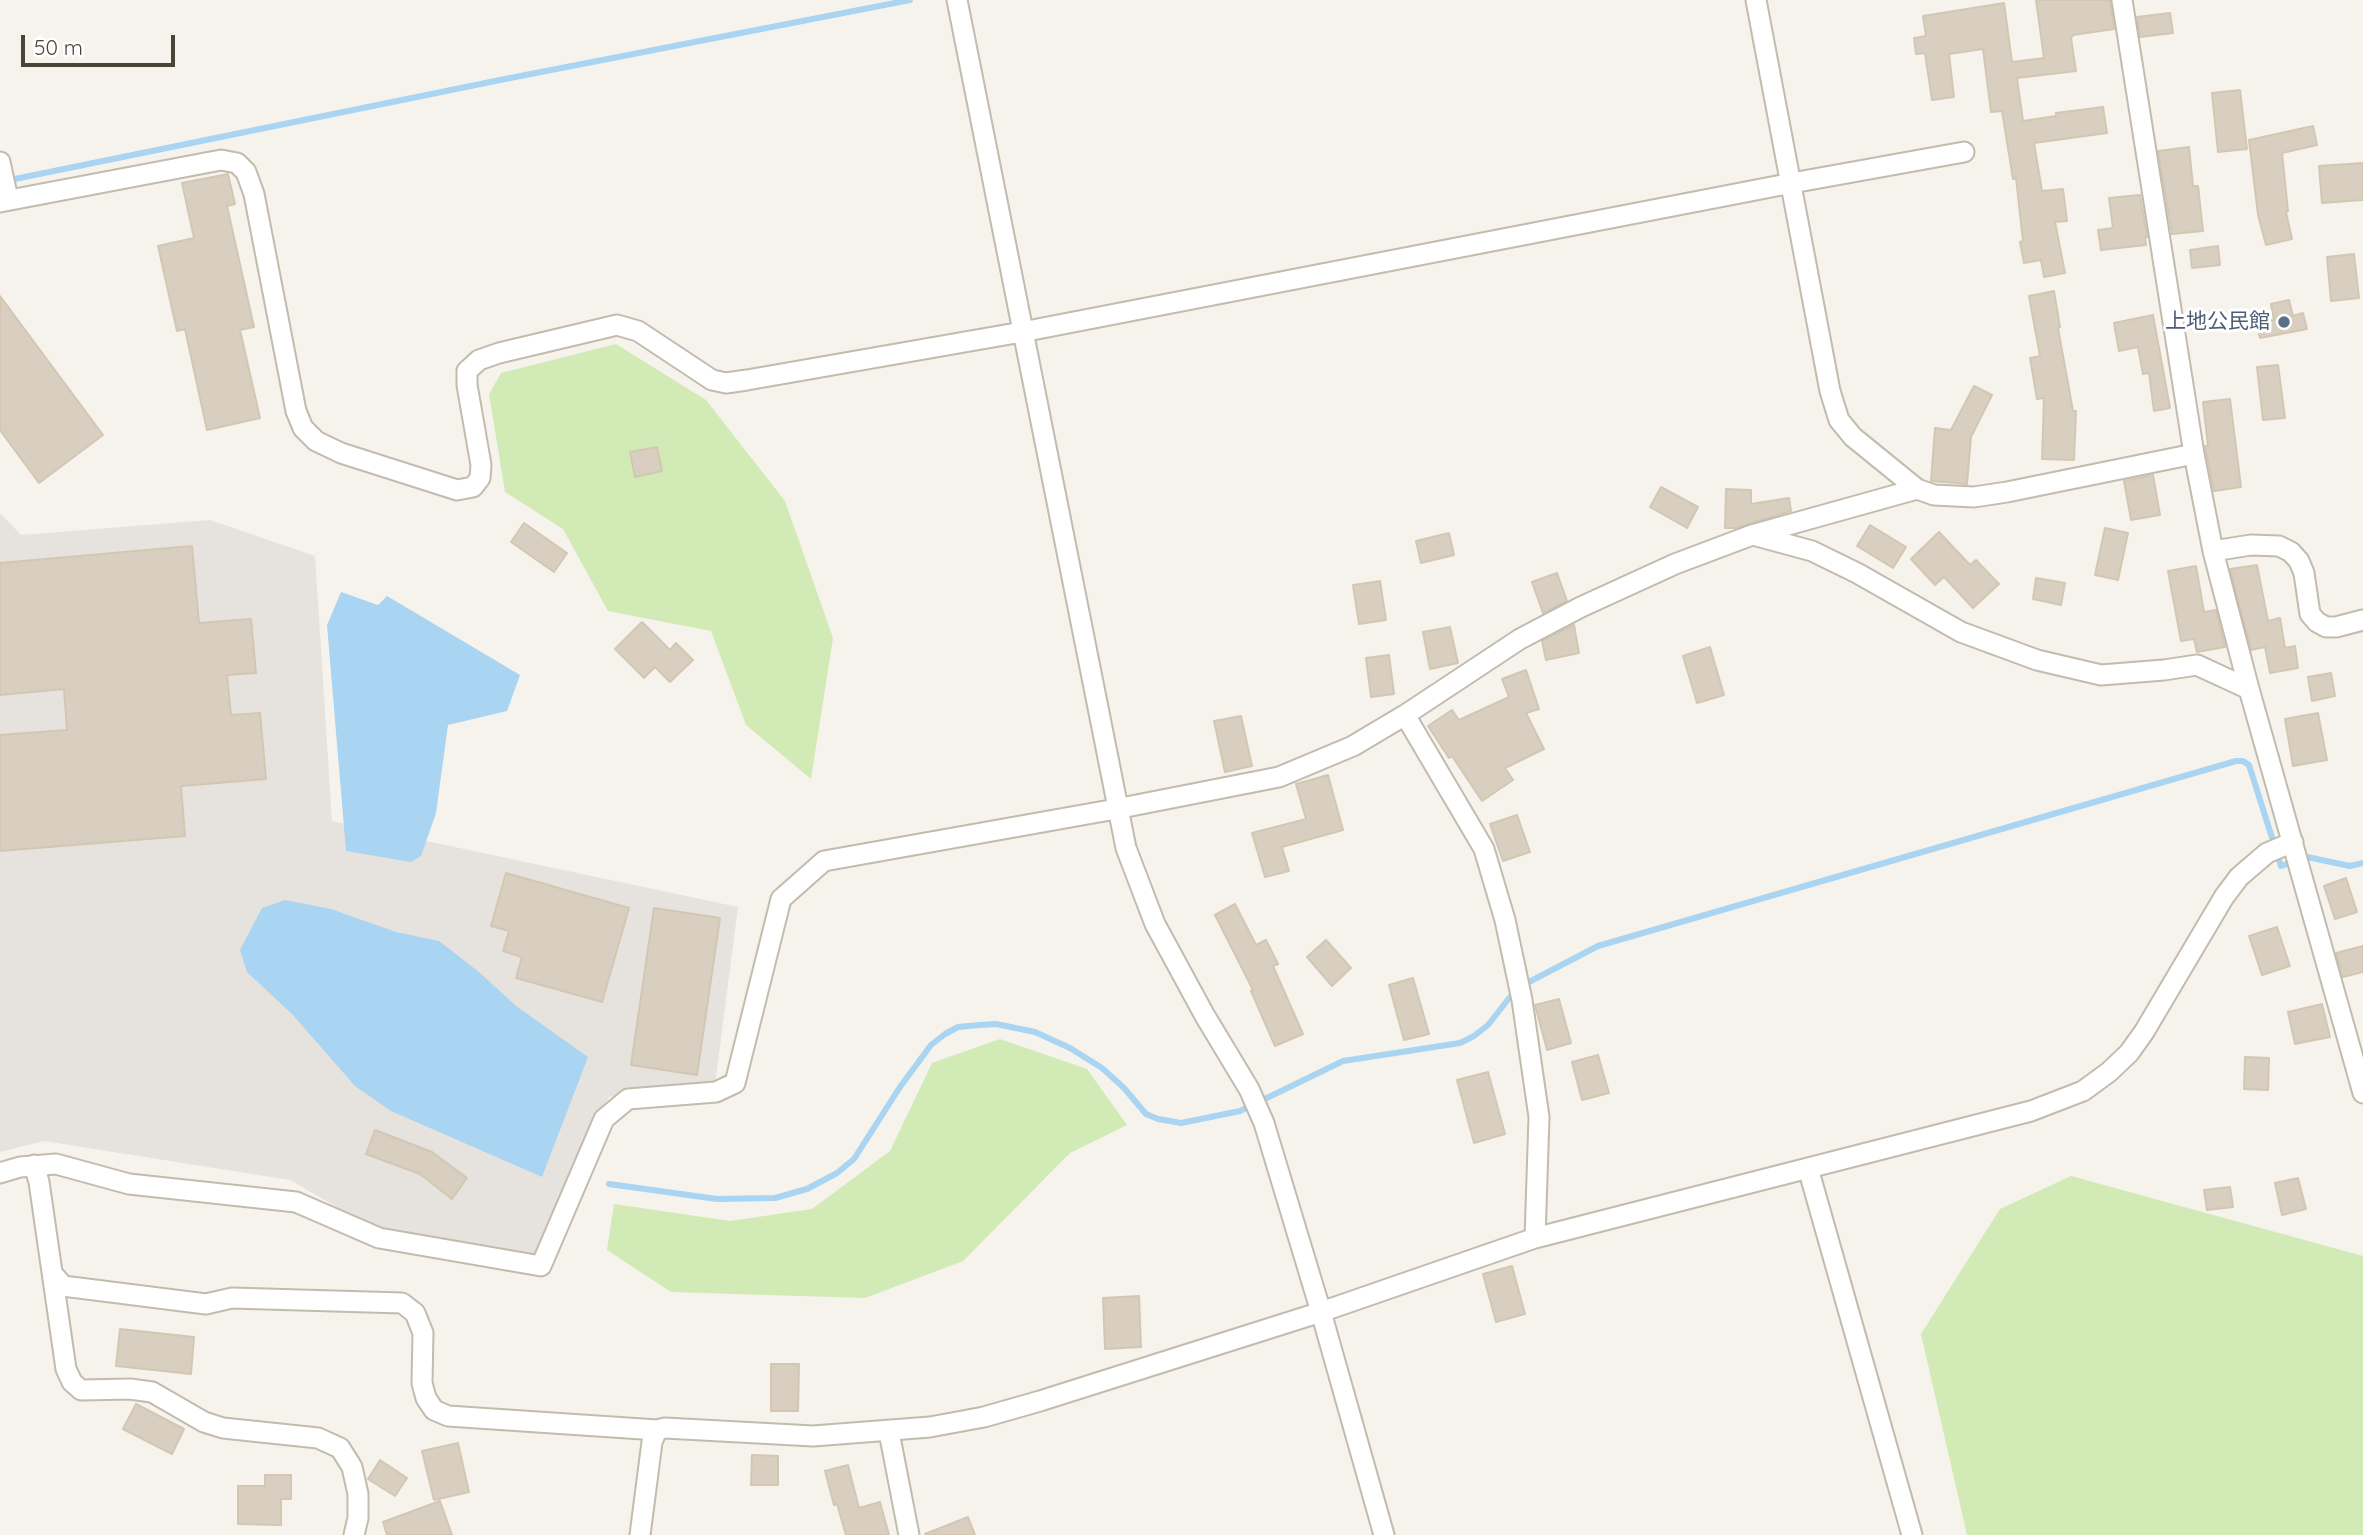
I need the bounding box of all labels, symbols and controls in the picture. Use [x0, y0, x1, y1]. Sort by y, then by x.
scale bar [24, 21, 178, 65]
text: 50 m [34, 34, 83, 60]
place label: 上地公民館 [2165, 309, 2270, 335]
marker: 上地公民館 [2276, 314, 2292, 330]

